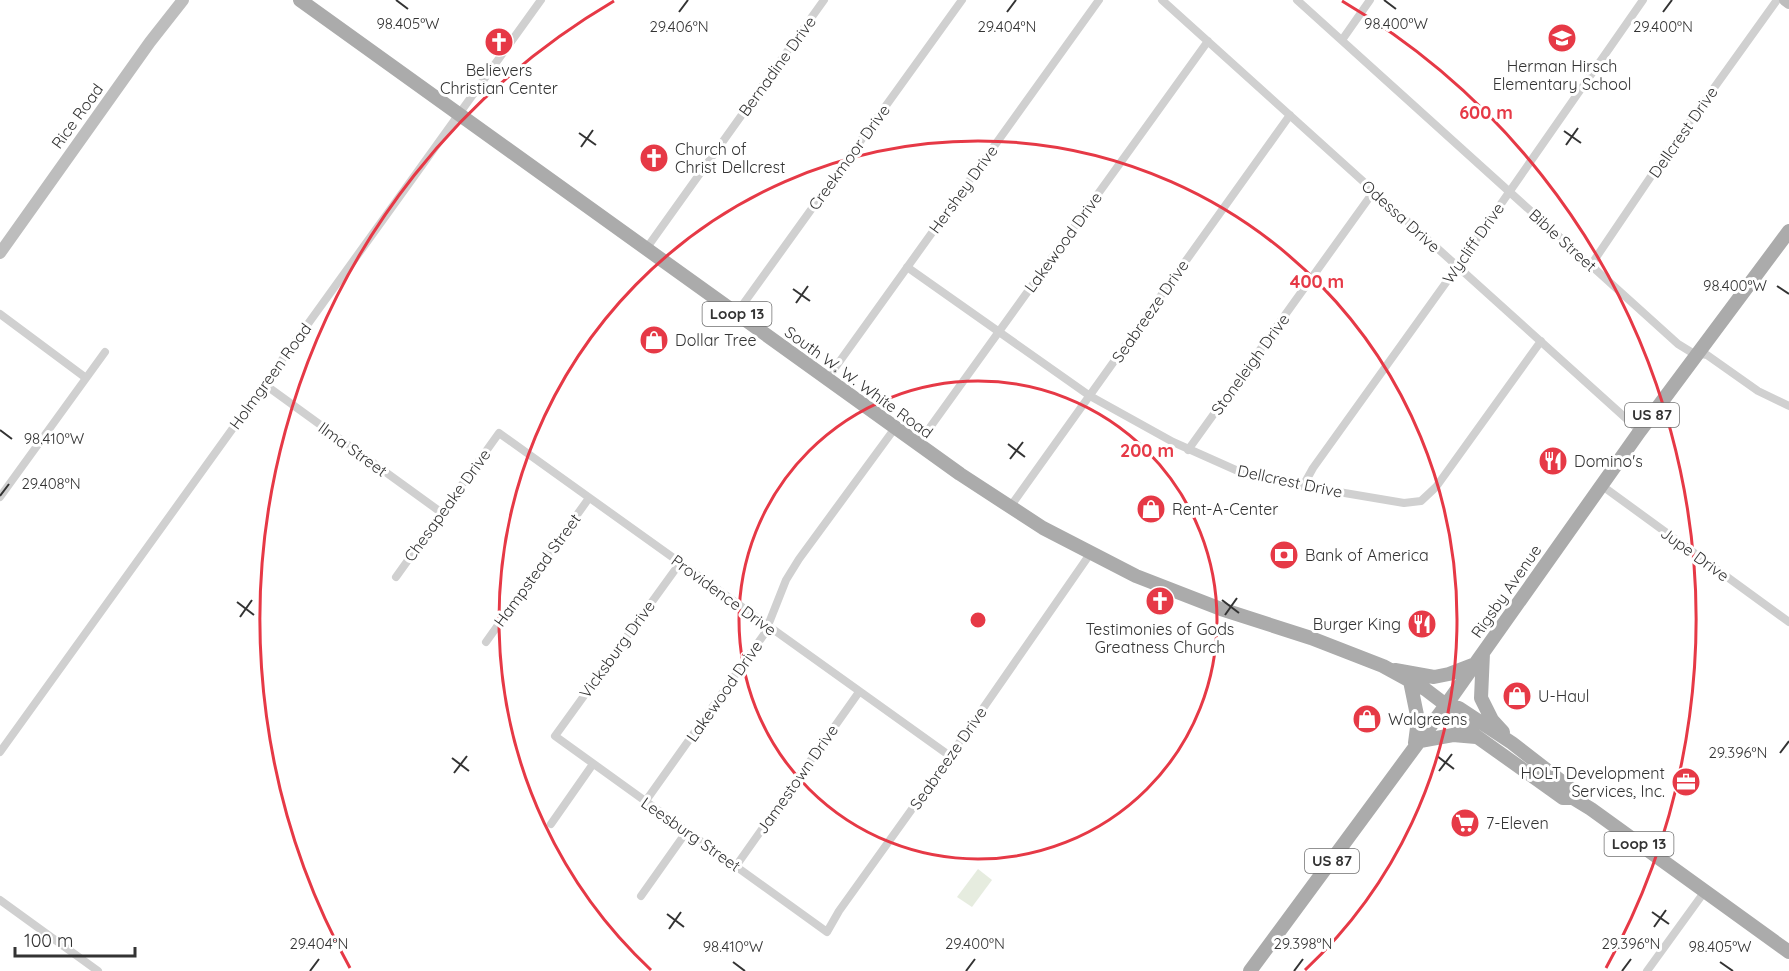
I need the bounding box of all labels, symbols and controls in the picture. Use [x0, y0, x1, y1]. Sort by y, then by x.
street label: Bernadine Drive [734, 12, 820, 120]
text: 98.405°W [376, 14, 440, 33]
text: 98.400°W [1364, 14, 1428, 33]
text: 29.406°N [649, 17, 709, 36]
text: 29.404°N [978, 17, 1036, 36]
text: 29.400°N [1633, 17, 1693, 36]
school or university icon: Herman Hirsch Elementary School [1546, 22, 1578, 54]
church icon: Believers Christian Center [483, 26, 515, 58]
place label: Herman Hirsch Elementary School [1493, 56, 1631, 94]
place label: Believers Christian Center [440, 60, 558, 98]
street label: Rice Road [47, 80, 107, 152]
street label: Dellcrest Drive [1644, 83, 1722, 181]
street label: Creekmoor Drive [804, 100, 894, 214]
text: 600 m [1459, 101, 1513, 124]
place label: Church of Christ Dellcrest [675, 139, 785, 177]
street label: Hershey Drive [924, 141, 1002, 237]
church icon: Church of Christ Dellcrest [638, 142, 670, 174]
street label: Odessa Drive [1358, 175, 1444, 257]
street label: Lakewood Drive [1020, 188, 1106, 296]
street label: Wycliff Drive [1438, 199, 1508, 287]
street label: Bible Street [1525, 204, 1601, 276]
street label: Seabreeze Drive [1107, 256, 1193, 366]
text: 400 m [1290, 270, 1344, 293]
text: 98.400°W [1703, 276, 1767, 295]
road number: Loop 13 [702, 302, 771, 326]
street label: Stoneleigh Drive [1207, 309, 1293, 419]
street label: Holmgreen Road [225, 319, 315, 433]
street label: South W. W. White Road [781, 321, 937, 443]
shop icon: Dollar Tree [638, 324, 670, 356]
place label: Dollar Tree [675, 330, 756, 350]
road number: US 87 [1625, 403, 1679, 427]
street label: Ilma Street [315, 417, 391, 481]
text: 98.410°W [24, 429, 85, 448]
text: 200 m [1120, 439, 1174, 462]
street label: Chesapeake Drive [399, 445, 495, 565]
restaurant icon: Domino's [1537, 445, 1569, 477]
place label: Domino's [1574, 451, 1643, 471]
street label: Dellcrest Drive [1236, 460, 1344, 502]
text: 29.408°N [21, 474, 81, 493]
shop icon: Rent-A-Center [1135, 493, 1167, 525]
place label: Rent-A-Center [1172, 499, 1278, 519]
street label: Hampstead Street [489, 510, 585, 630]
street label: Jupe Drive [1657, 522, 1733, 586]
bank icon: Bank of America [1268, 539, 1300, 571]
street label: Rigsby Avenue [1466, 540, 1546, 642]
place label: Bank of America [1305, 545, 1429, 565]
street label: Providence Drive [668, 550, 780, 640]
church icon: Testimonies of Gods Greatness Church [1144, 585, 1176, 617]
street label: Vicksburg Drive [575, 596, 659, 702]
restaurant icon: Burger King [1406, 608, 1438, 640]
centre of rings [968, 610, 988, 630]
place label: Burger King [1313, 614, 1401, 634]
place label: Testimonies of Gods Greatness Church [1086, 619, 1234, 657]
street label: Lakewood Drive [682, 636, 766, 746]
shop icon: U-Haul [1501, 680, 1533, 712]
place label: U-Haul [1538, 686, 1590, 706]
street label: Seabreeze Drive [905, 703, 991, 813]
shop icon: Walgreens [1351, 703, 1383, 735]
place label: Walgreens [1388, 709, 1467, 729]
street label: Jamestown Drive [752, 720, 842, 838]
text: 29.396°N [1709, 743, 1768, 762]
place label: HOLT Development Services, Inc. [1520, 763, 1665, 801]
office icon: HOLT Development Services, Inc. [1670, 766, 1702, 798]
street label: Leesburg Street [637, 792, 745, 876]
supermarket icon: 7-Eleven [1449, 807, 1481, 839]
place label: 7-Eleven [1486, 813, 1549, 833]
road number: Loop 13 [1604, 832, 1674, 856]
road number: US 87 [1305, 849, 1359, 873]
scale bar [15, 920, 135, 958]
text: 100 m [24, 929, 73, 952]
text: 29.404°N [290, 934, 348, 953]
text: 29.400°N [945, 934, 1005, 953]
text: 29.398°N [1273, 934, 1333, 953]
text: 29.396°N [1602, 934, 1661, 953]
text: 98.410°W [703, 937, 764, 956]
text: 98.405°W [1688, 937, 1752, 956]

